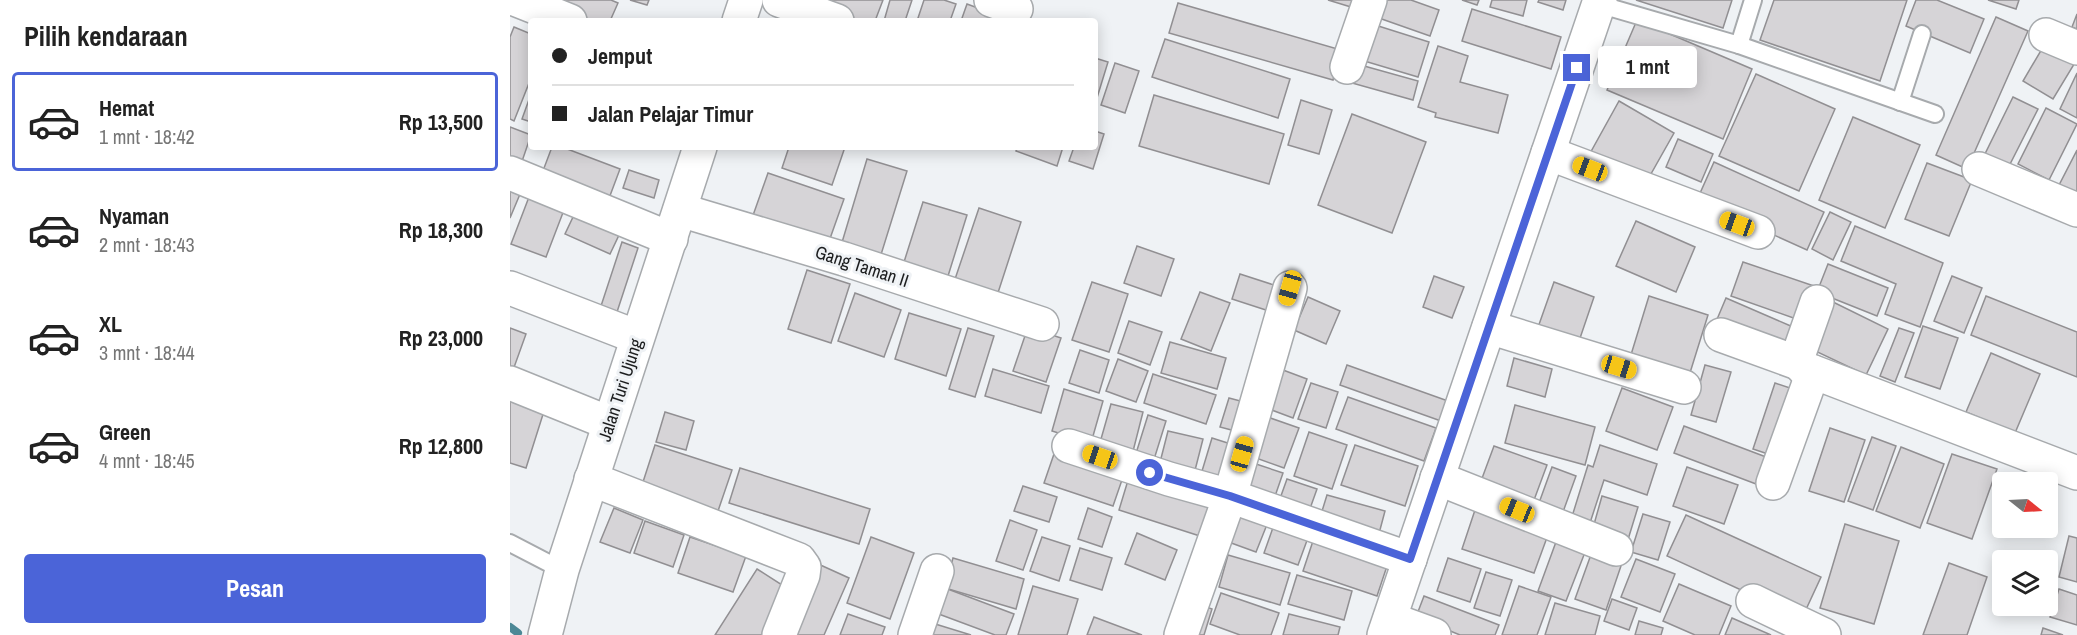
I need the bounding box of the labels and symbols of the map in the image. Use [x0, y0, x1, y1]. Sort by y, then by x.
callout: 1 mnt [1598, 47, 1697, 89]
route end [1563, 54, 1590, 81]
car [1570, 154, 1610, 184]
car [1717, 209, 1757, 239]
street label: Gang Taman II [812, 239, 912, 293]
car [1276, 268, 1304, 308]
street label: Jalan Turi Ujung [592, 335, 649, 445]
car [1599, 353, 1639, 381]
car [1228, 434, 1256, 474]
car [1080, 443, 1120, 471]
route start [1136, 459, 1163, 486]
north arrow [1992, 472, 2058, 538]
car [1497, 495, 1537, 525]

